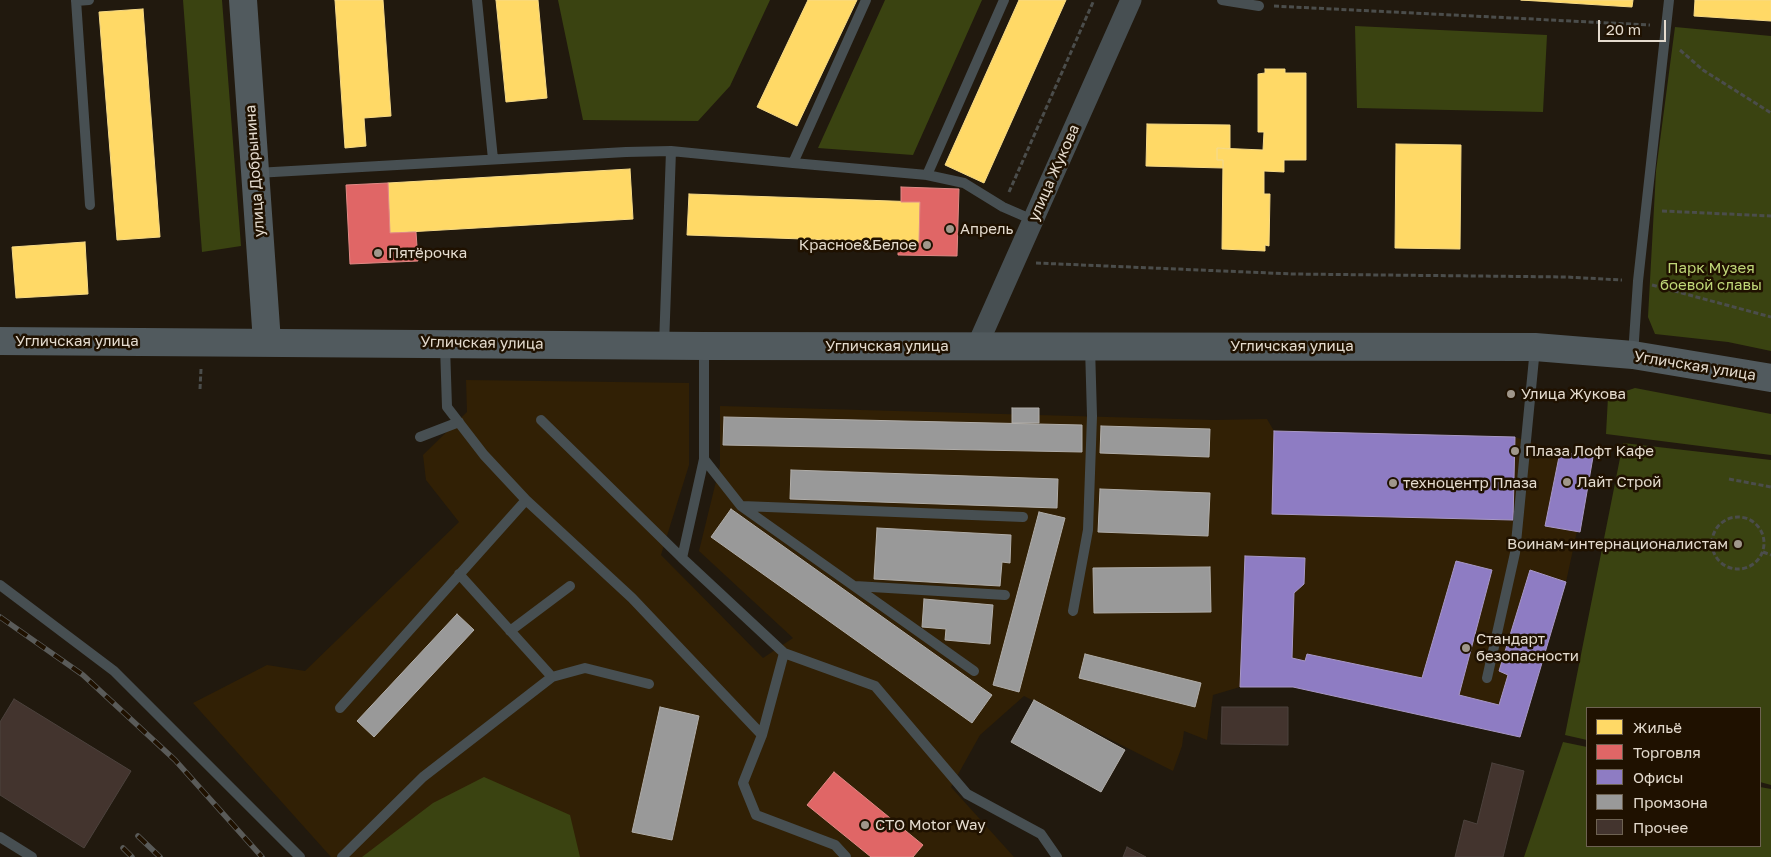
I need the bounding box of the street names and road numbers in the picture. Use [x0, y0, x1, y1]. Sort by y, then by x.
street label: улица Добрынина [241, 104, 269, 238]
street label: улица Жукова [1025, 122, 1083, 224]
street label: Угличская улица [15, 332, 139, 350]
street label: Угличская улица [420, 333, 544, 353]
street label: Угличская улица [825, 337, 949, 355]
street label: Угличская улица [1230, 337, 1354, 355]
street label: Угличская улица [1633, 347, 1757, 385]

